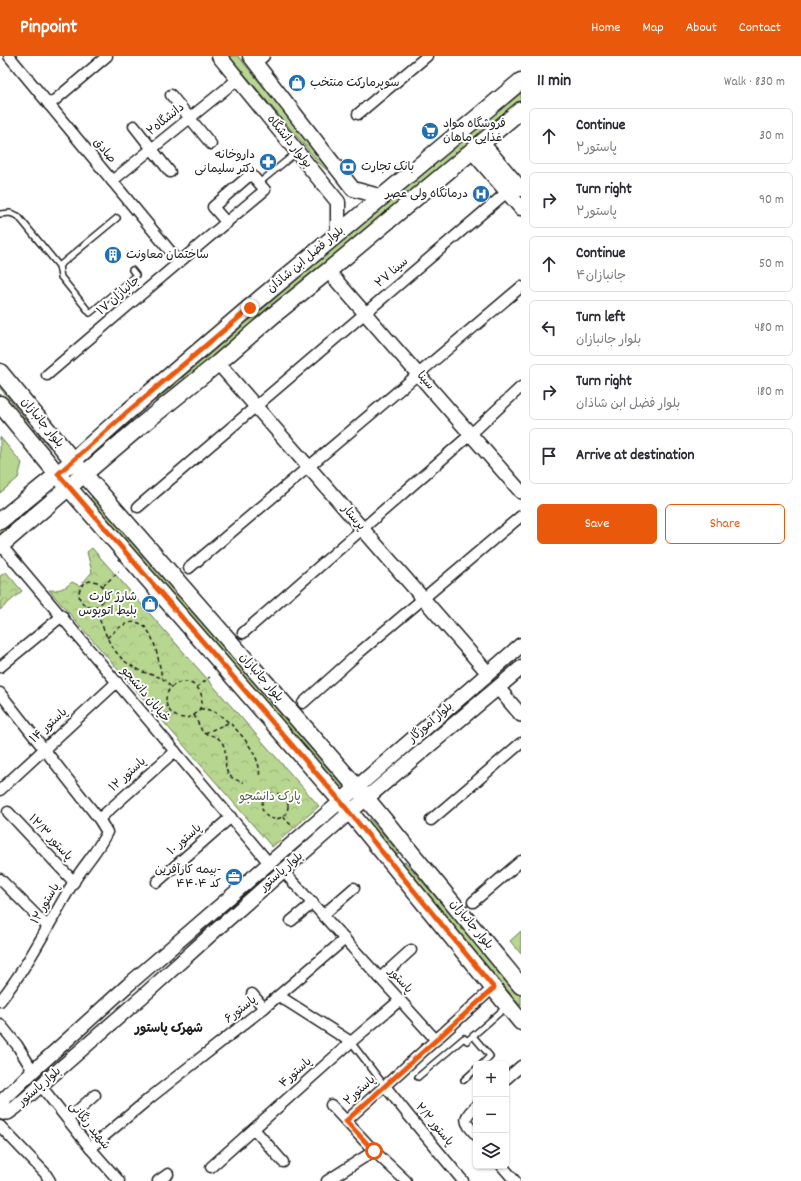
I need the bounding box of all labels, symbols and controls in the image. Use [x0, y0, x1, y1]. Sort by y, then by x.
text: Pinpoint [20, 15, 77, 42]
text: Home [591, 18, 620, 38]
text: Map [642, 18, 664, 38]
text: About [686, 18, 717, 38]
text: Contact [739, 18, 781, 38]
text: 11 min [537, 70, 571, 94]
shop icon: سوپرمارکت منتخب [287, 73, 307, 93]
text: Walk · 830 m [724, 73, 785, 92]
place label: سوپرمارکت منتخب [310, 75, 399, 92]
street label: دانشگاه۲ [144, 100, 188, 140]
street label: بولوار دانشگاه [262, 112, 316, 172]
text: Continue [576, 115, 625, 137]
place label: فروشگاه مواد غذایی ماهان [443, 116, 506, 147]
supermarket icon: فروشگاه مواد غذایی ماهان [420, 121, 440, 141]
icon: ahead [538, 125, 560, 147]
text: 30 m [759, 127, 784, 146]
street label: صادق [89, 135, 119, 167]
text: پاستور۲ [576, 139, 617, 158]
place label: داروخانه دکتر سلیمانی [194, 147, 255, 178]
pharmacy icon: داروخانه دکتر سلیمانی [258, 152, 278, 172]
bank icon: بانک تجارت [338, 157, 358, 177]
place label: بانک تجارت [361, 159, 414, 176]
text: Turn right [576, 179, 632, 201]
hospital icon: درمانگاه ولی عصر [471, 184, 491, 204]
place label: درمانگاه ولی عصر [384, 186, 468, 203]
icon: right [538, 189, 560, 211]
text: 90 m [759, 191, 784, 210]
text: پاستور۲ [576, 203, 617, 222]
street label: بلوار فضل ابن شاذان [264, 223, 348, 297]
text: Continue [576, 243, 625, 265]
building icon: ساختمان معاونت [103, 245, 123, 265]
place label: ساختمان معاونت [126, 247, 209, 264]
icon: ahead [538, 253, 560, 275]
street label: سینا ۲۷ [372, 254, 412, 292]
text: 50 m [759, 255, 784, 274]
text: جانبازان۴ [576, 267, 626, 286]
street label: جانبازان ۱۷ [93, 272, 145, 320]
route end [241, 299, 259, 317]
text: Turn left [576, 307, 625, 329]
icon: left [538, 317, 560, 339]
text: 480 m [754, 319, 784, 338]
text: بلوار جانبازان [576, 331, 641, 350]
street label: سینا [412, 368, 438, 394]
text: Turn right [576, 371, 632, 393]
icon: right [538, 381, 560, 403]
text: 180 m [757, 383, 784, 402]
street label: بلوار جانبازان [16, 394, 68, 452]
text: بلوار فضل ابن شاذان [576, 395, 680, 414]
icon: arrive [538, 445, 560, 467]
text: Arrive at destination [576, 445, 694, 467]
street label: پرستار [336, 501, 369, 535]
button: Save [537, 504, 657, 544]
button: Share [665, 504, 785, 544]
place label: شارژ کارت بلیط اتوبوس [78, 589, 137, 620]
shop icon: شارژ کارت بلیط اتوبوس [140, 594, 160, 614]
street label: بلوار جانبازان [235, 650, 287, 706]
street label: خیابان دانشجو [116, 663, 173, 727]
street label: بلوار آموزگار [404, 699, 457, 748]
street label: پاستور ۱۴ [26, 704, 72, 748]
street label: پاستور ۱۲ [106, 754, 150, 796]
park label: پارک دانشجو [238, 789, 301, 806]
street label: پاستور ۱۲/۳ [24, 811, 76, 865]
street label: پاستور ۱۰ [164, 820, 206, 860]
street label: بلوار پاستور [256, 848, 307, 896]
place label: بیمه کارآفرین- کد ۴۴۰۴ [155, 862, 221, 893]
office icon: بیمه کارآفرین- کد ۴۴۰۴ [224, 867, 244, 887]
street label: ۱۲ پاستور [27, 880, 65, 928]
street label: بلوار جانبازان [445, 896, 497, 954]
street label: پاستور [383, 964, 416, 998]
street label: پاستور۶ [221, 992, 261, 1028]
district label: شهرک پاستور [134, 1020, 203, 1039]
street label: پاستور۴ [276, 1054, 316, 1092]
map controls [473, 1061, 509, 1169]
button: + [473, 1061, 509, 1097]
street label: بلوار پاستور [14, 1063, 65, 1111]
street label: پاستور۲ [340, 1072, 380, 1110]
button: − [473, 1097, 509, 1133]
street label: شهید رنگانی [64, 1098, 114, 1154]
street label: پاستور ۲/۲ [411, 1100, 457, 1150]
button: layers [473, 1133, 509, 1169]
route start [365, 1142, 383, 1160]

